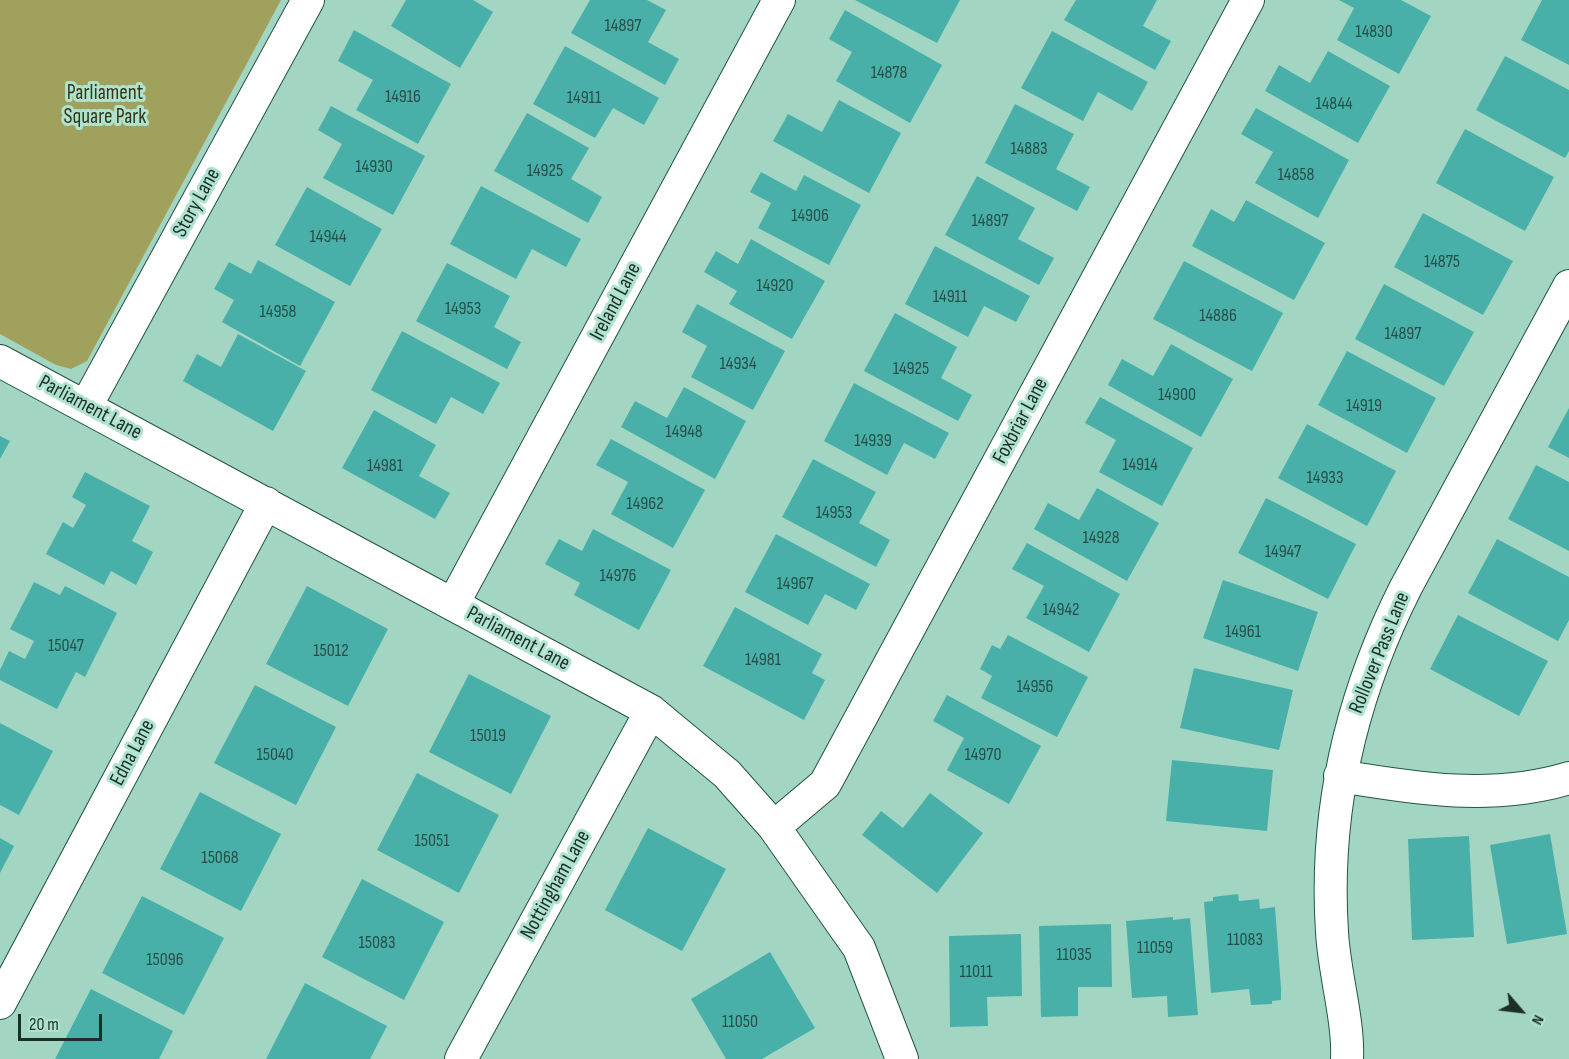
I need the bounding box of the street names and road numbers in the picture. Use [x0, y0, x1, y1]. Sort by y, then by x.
street label: Story Lane [168, 164, 226, 242]
street label: Ireland Lane [585, 259, 647, 345]
street label: Parliament Lane [34, 370, 146, 446]
street label: Foxbriar Lane [988, 374, 1054, 468]
street label: Rollover Pass Lane [1344, 589, 1416, 717]
street label: Parliament Lane [462, 601, 574, 677]
street label: Edna Lane [105, 716, 161, 790]
street label: Nottingham Lane [516, 826, 596, 944]

